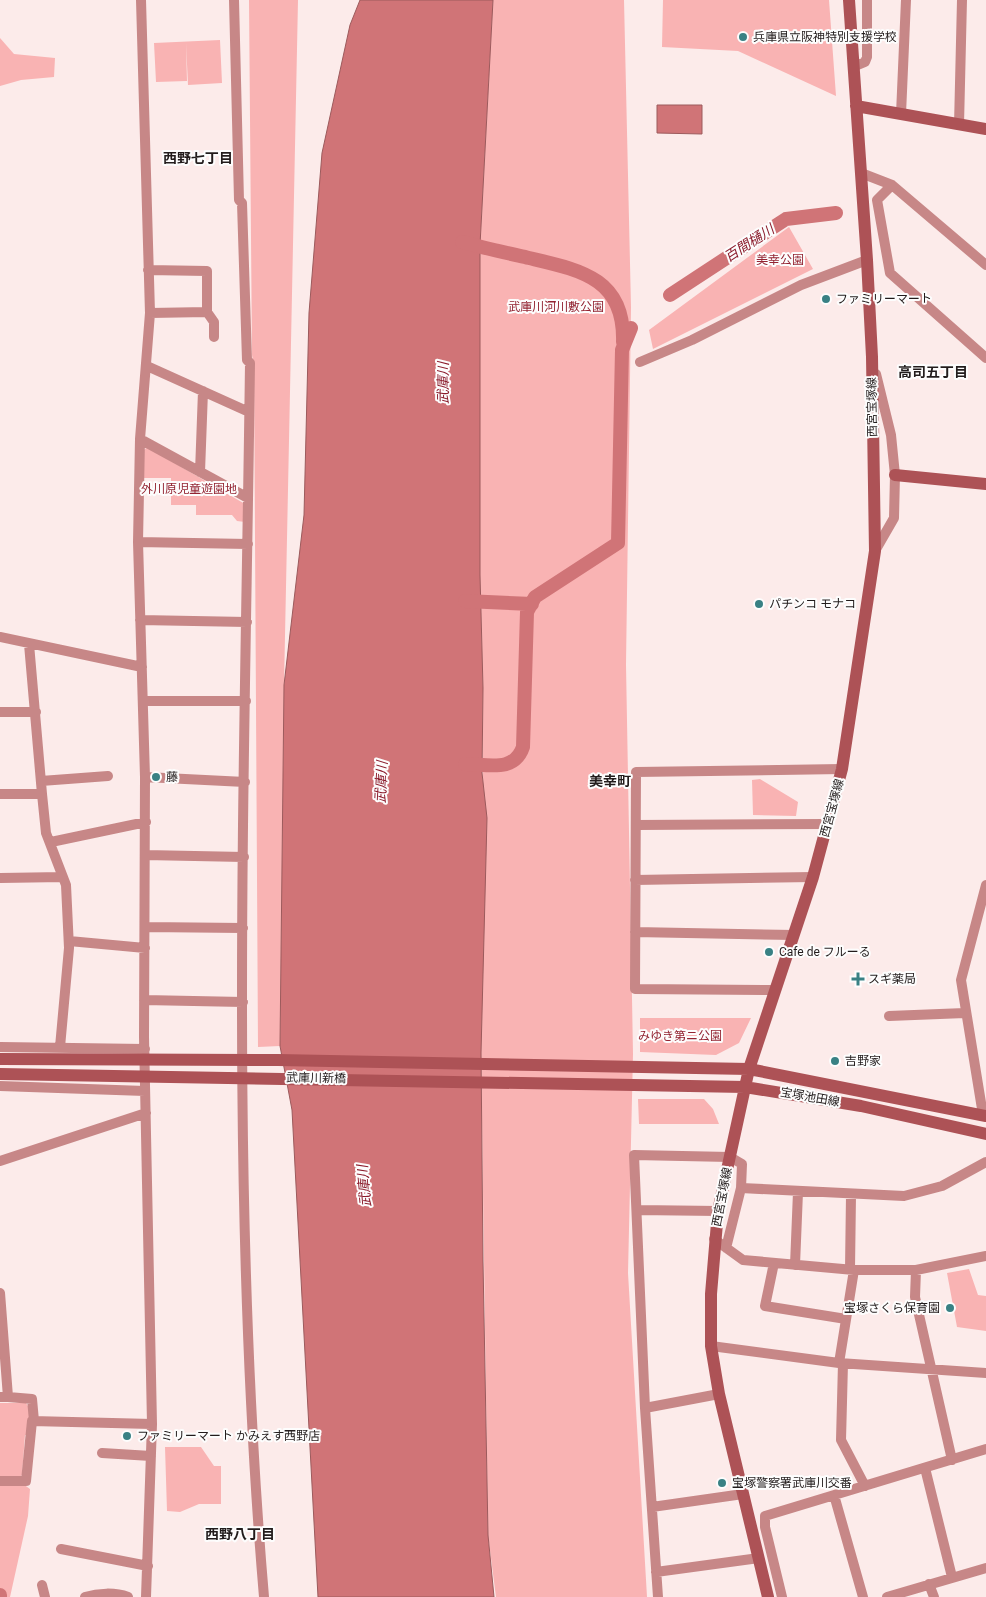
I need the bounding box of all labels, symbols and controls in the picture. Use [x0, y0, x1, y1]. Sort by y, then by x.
place label: 兵庫県立阪神特別支援学校 [753, 30, 897, 44]
marker: 兵庫県立阪神特別支援学校 [737, 31, 749, 43]
district label: 西野七丁目 [163, 150, 233, 166]
water label: 百間樋川 [721, 220, 779, 265]
park label: 美幸公園 [756, 253, 804, 267]
place label: ファミリーマート [836, 292, 932, 306]
marker: ファミリーマート [820, 293, 832, 305]
park label: 武庫川河川敷公園 [508, 300, 604, 314]
water label: 武庫川 [435, 360, 451, 404]
district label: 高司五丁目 [898, 364, 968, 380]
street label: 西宮宝塚線 [864, 377, 880, 437]
park label: 外川原児童遊園地 [141, 482, 237, 496]
place label: パチンコ モナコ [769, 597, 856, 611]
marker: パチンコ モナコ [753, 598, 765, 610]
water label: 武庫川 [372, 759, 390, 803]
place label: 藤 [166, 770, 178, 784]
marker: 藤 [150, 771, 162, 783]
district label: 美幸町 [589, 773, 631, 789]
street label: 西宮宝塚線 [817, 777, 847, 839]
place label: Cafe de フルーる [779, 945, 871, 959]
marker: Cafe de フルーる [763, 946, 775, 958]
place label: スギ薬局 [868, 972, 916, 986]
marker: スギ薬局 [852, 973, 864, 985]
park label: みゆき第ニ公園 [638, 1029, 722, 1043]
place label: 吉野家 [845, 1054, 881, 1068]
marker: 吉野家 [829, 1055, 841, 1067]
street label: 武庫川新橋 [286, 1070, 346, 1086]
street label: 宝塚池田線 [779, 1085, 841, 1109]
water label: 武庫川 [354, 1162, 374, 1208]
street label: 西宮宝塚線 [709, 1166, 735, 1228]
place label: 宝塚さくら保育園 [844, 1301, 940, 1315]
marker: 宝塚さくら保育園 [944, 1302, 956, 1314]
place label: ファミリーマート かみえす西野店 [137, 1429, 320, 1443]
marker: ファミリーマート かみえす西野店 [121, 1430, 133, 1442]
place label: 宝塚警察署武庫川交番 [732, 1476, 852, 1490]
marker: 宝塚警察署武庫川交番 [716, 1477, 728, 1489]
district label: 西野八丁目 [205, 1526, 275, 1542]

